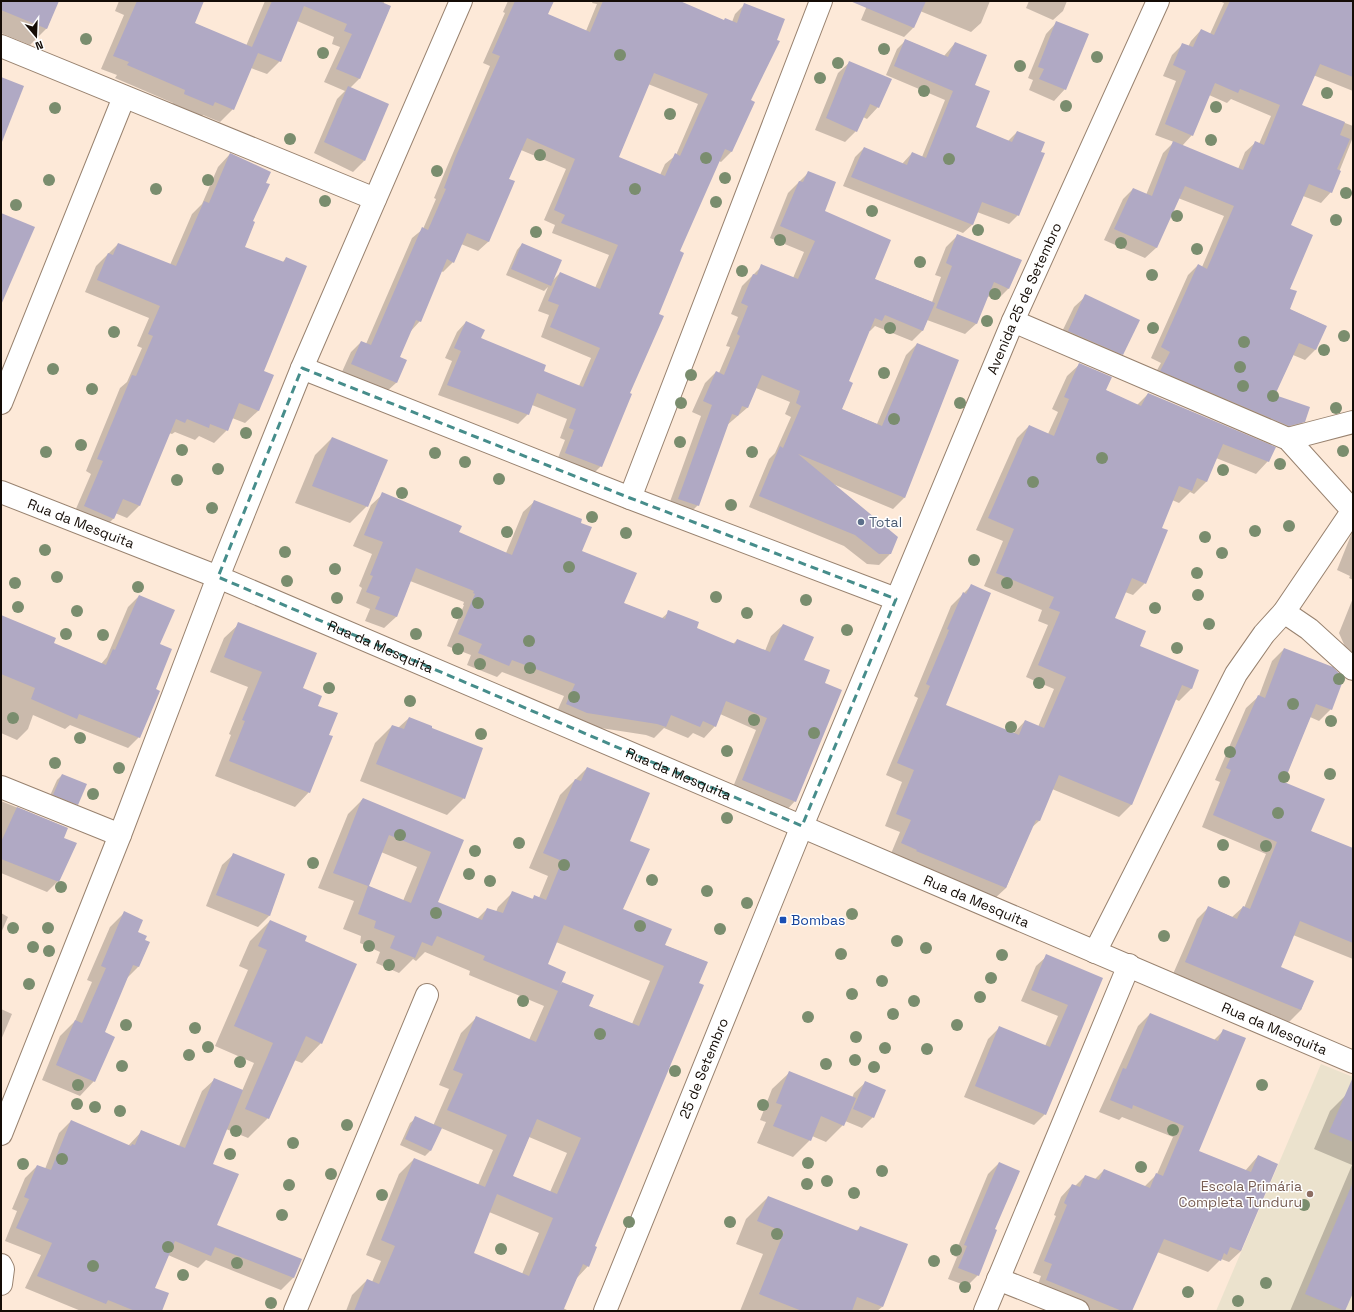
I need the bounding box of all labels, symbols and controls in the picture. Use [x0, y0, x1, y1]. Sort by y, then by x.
north arrow [16, 16, 56, 56]
text: N [33, 38, 45, 53]
street label: Avenida 25 de Setembro [983, 220, 1065, 377]
street label: Rua da Mesquita [25, 494, 137, 552]
place label: Total [869, 513, 902, 531]
marker: Total [856, 517, 866, 527]
street label: Rua da Mesquita [325, 616, 436, 677]
street label: Rua da Mesquita [623, 743, 734, 804]
street label: Rua da Mesquita [921, 871, 1032, 932]
place label: Bombas [791, 911, 845, 929]
marker: Bombas [778, 915, 788, 925]
street label: Rua da Mesquita [1219, 998, 1330, 1059]
street label: 25 de Setembro [675, 1015, 732, 1121]
place label: Escola Primária Completa Tunduru [1178, 1177, 1302, 1211]
marker: Escola Primária Completa Tunduru [1305, 1189, 1315, 1199]

